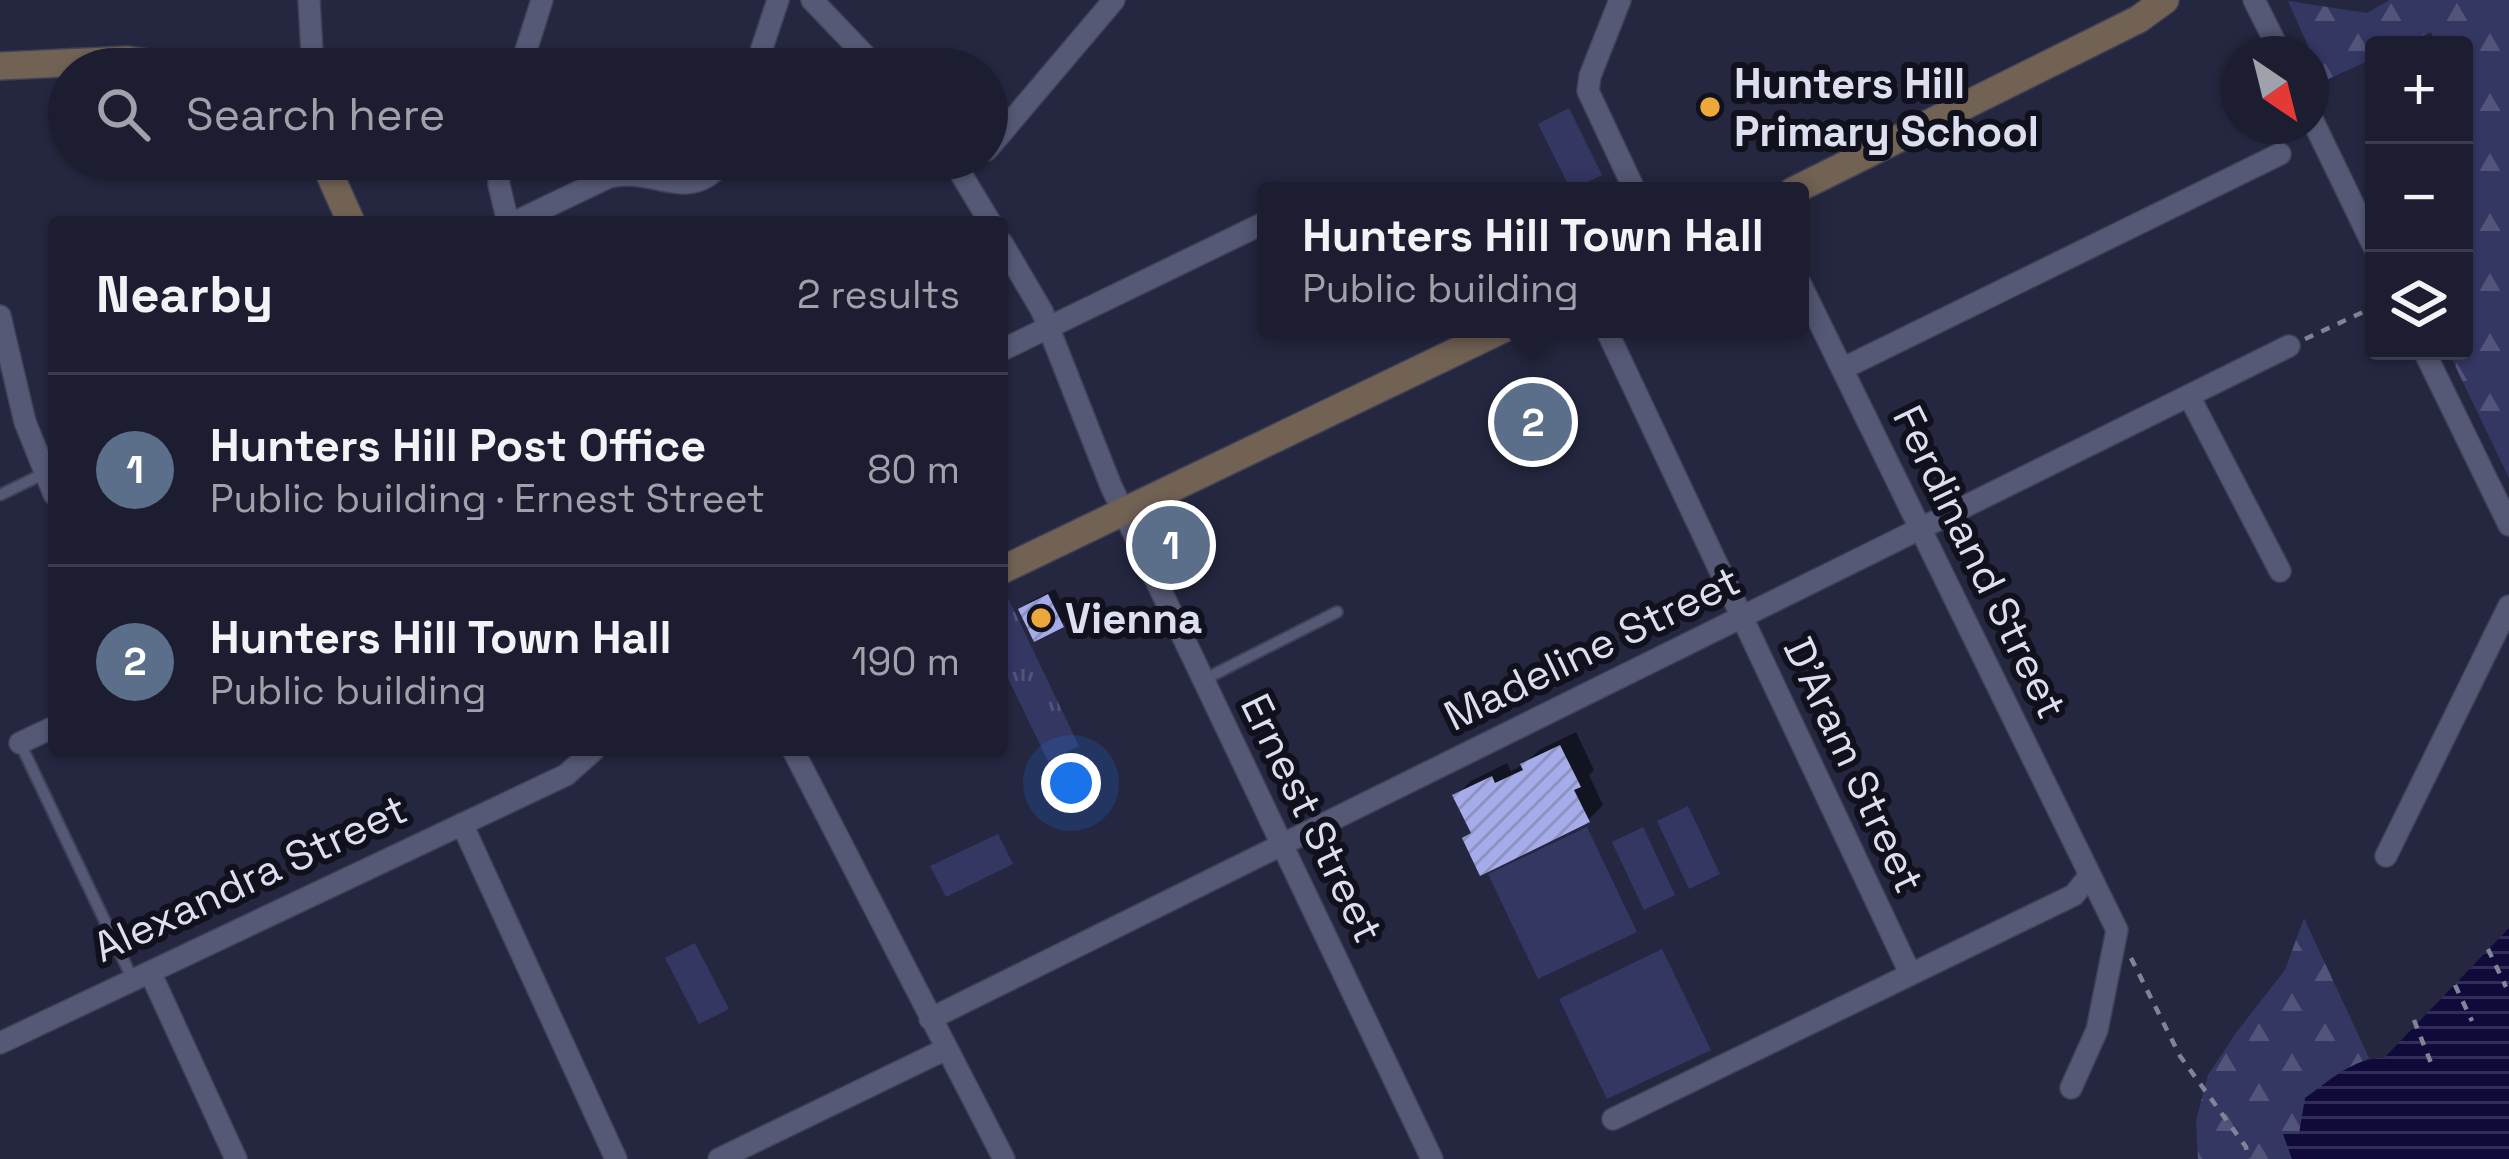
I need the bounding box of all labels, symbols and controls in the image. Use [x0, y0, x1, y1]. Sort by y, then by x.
north arrow [2221, 36, 2329, 144]
map controls [2365, 36, 2473, 360]
button: + [2365, 36, 2473, 144]
search box [48, 48, 1008, 180]
place label: Hunters Hill Primary School [1734, 57, 2039, 158]
icon: search [90, 81, 156, 147]
text: Search here [186, 86, 445, 143]
marker: Hunters Hill Primary School [1697, 94, 1723, 120]
button: − [2365, 144, 2473, 252]
popup [1257, 182, 1809, 338]
text: Hunters Hill Town Hall [1302, 207, 1764, 264]
button: layers [2365, 252, 2473, 360]
text: Nearby [96, 262, 273, 327]
text: Public building [1302, 264, 1579, 313]
text: 2 results [797, 270, 960, 319]
pin: 2 [1494, 377, 1572, 467]
street label: Ferdinand Street [1881, 397, 2079, 727]
text: Hunters Hill Post Office [210, 417, 706, 474]
text: 1 [126, 445, 144, 494]
text: 80 m [867, 445, 960, 494]
text: Public building · Ernest Street [210, 474, 765, 523]
pin: 1 [1132, 500, 1210, 590]
street label: Madeline Street [1436, 554, 1748, 742]
place label: Vienna [1065, 592, 1202, 645]
marker: Vienna [1028, 605, 1054, 631]
text: Hunters Hill Town Hall [210, 609, 671, 666]
street label: D'Aram Street [1772, 629, 1936, 901]
text: 2 [123, 637, 147, 686]
text: 190 m [851, 637, 960, 686]
text: Public building [210, 666, 487, 715]
street label: Ernest Street [1229, 685, 1395, 951]
your location [1041, 753, 1101, 813]
street label: Alexandra Street [85, 782, 415, 974]

